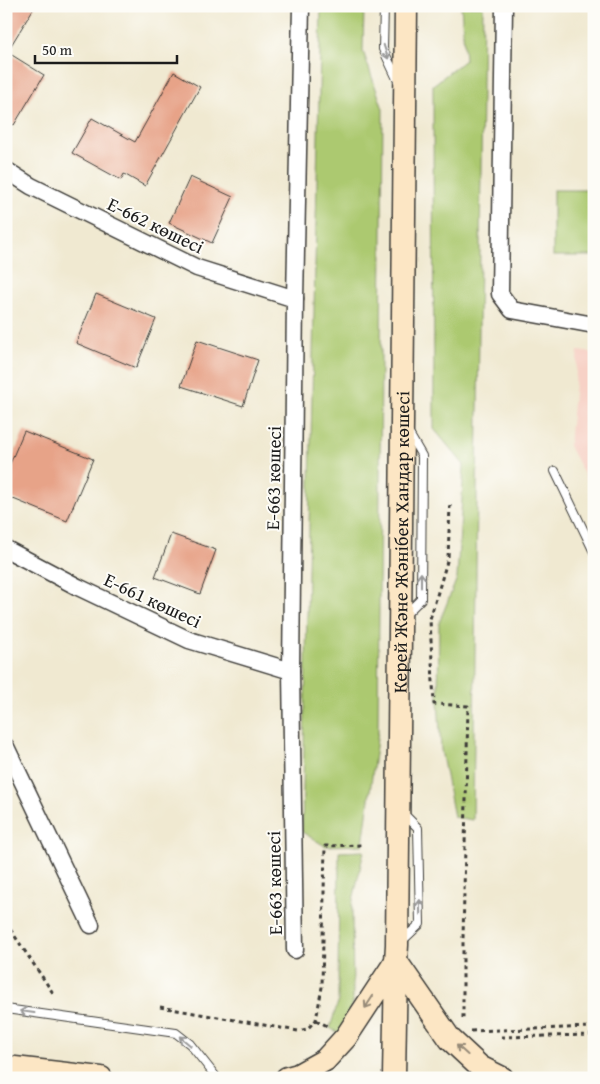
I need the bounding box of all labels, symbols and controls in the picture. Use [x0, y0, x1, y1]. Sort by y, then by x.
scale bar [35, 32, 178, 64]
text: 50 m [42, 39, 73, 60]
one-way arrow [382, 44, 391, 59]
street label: Е-662 көшесі [103, 190, 209, 260]
street label: Керей Және Жәнібек Хандар көшесі [385, 391, 416, 693]
street label: Е-663 көшесі [258, 426, 288, 530]
street label: Е-661 көшесі [100, 565, 206, 635]
one-way arrow [416, 572, 426, 588]
street label: Е-663 көшесі [259, 831, 289, 935]
one-way arrow [415, 899, 425, 915]
one-way arrow [364, 994, 374, 1008]
one-way arrow [19, 1007, 35, 1017]
one-way arrow [179, 1035, 192, 1046]
one-way arrow [456, 1044, 469, 1056]

